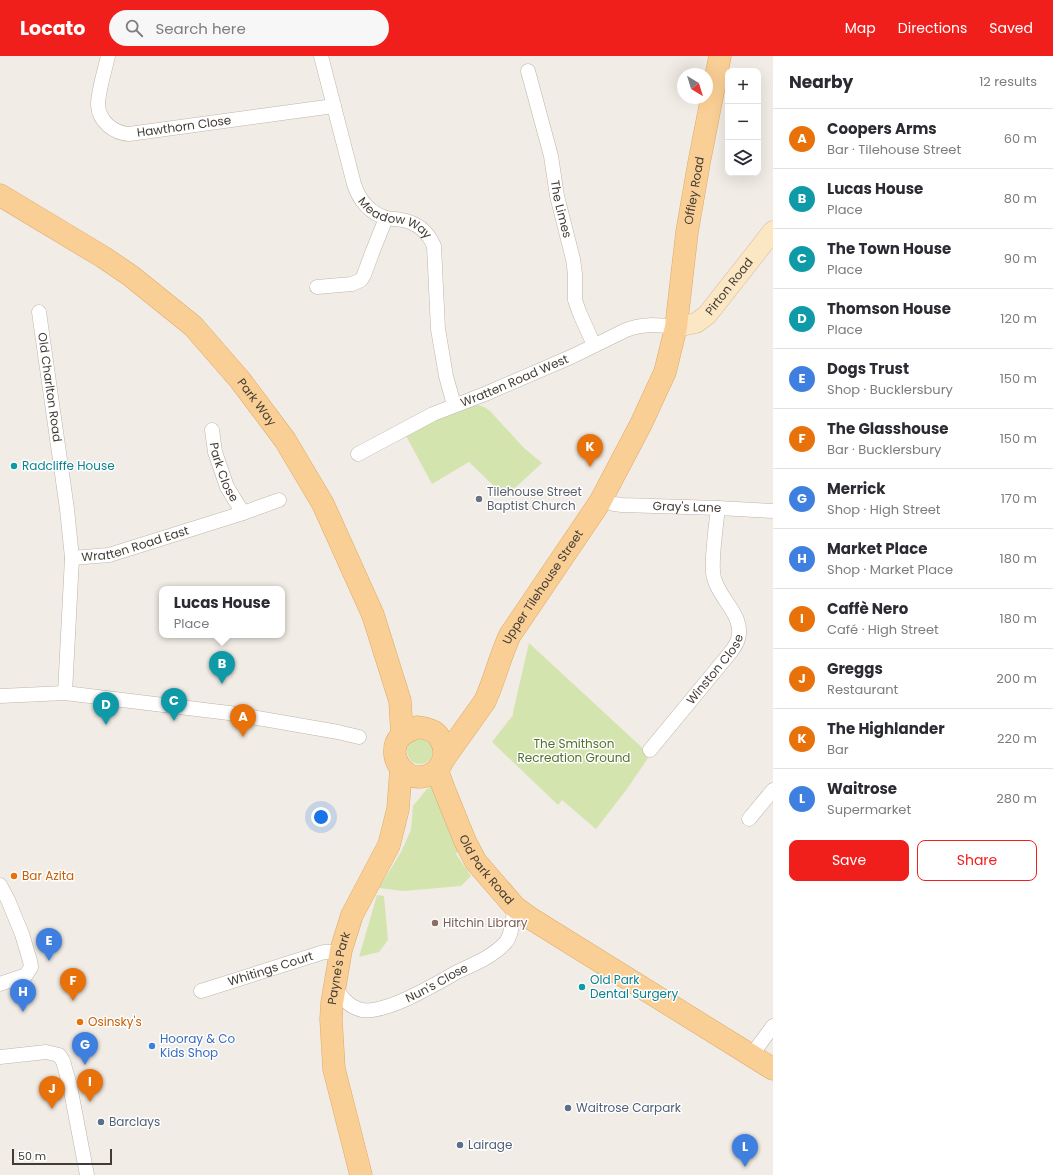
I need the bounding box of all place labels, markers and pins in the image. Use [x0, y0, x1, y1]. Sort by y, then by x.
pin: K [577, 434, 603, 467]
place label: Radcliffe House [22, 457, 115, 474]
marker: Radcliffe House [9, 461, 19, 471]
place label: Tilehouse Street Baptist Church [487, 483, 582, 514]
marker: Tilehouse Street Baptist Church [474, 494, 484, 504]
pin: B [209, 651, 235, 684]
pin: C [161, 688, 187, 721]
pin: D [93, 692, 119, 725]
pin: A [230, 704, 256, 737]
place label: Bar Azita [22, 867, 74, 884]
marker: Bar Azita [9, 871, 19, 881]
place label: Hitchin Library [443, 914, 528, 931]
marker: Hitchin Library [430, 918, 440, 928]
pin: E [36, 928, 62, 961]
pin: F [60, 968, 86, 1001]
place label: Old Park Dental Surgery [590, 971, 678, 1002]
pin: H [10, 979, 36, 1012]
marker: Old Park Dental Surgery [577, 982, 587, 992]
place label: Osinsky's [88, 1013, 142, 1030]
marker: Osinsky's [75, 1017, 85, 1027]
place label: Hooray & Co Kids Shop [160, 1030, 236, 1061]
pin: G [72, 1032, 98, 1065]
marker: Hooray & Co Kids Shop [147, 1041, 157, 1051]
pin: I [77, 1069, 103, 1102]
pin: J [39, 1076, 65, 1109]
place label: Waitrose Carpark [576, 1099, 682, 1116]
marker: Waitrose Carpark [563, 1103, 573, 1113]
place label: Barclays [109, 1113, 160, 1130]
marker: Barclays [96, 1117, 106, 1127]
pin: L [732, 1134, 758, 1167]
place label: Lairage [468, 1136, 512, 1153]
marker: Lairage [455, 1140, 465, 1150]

